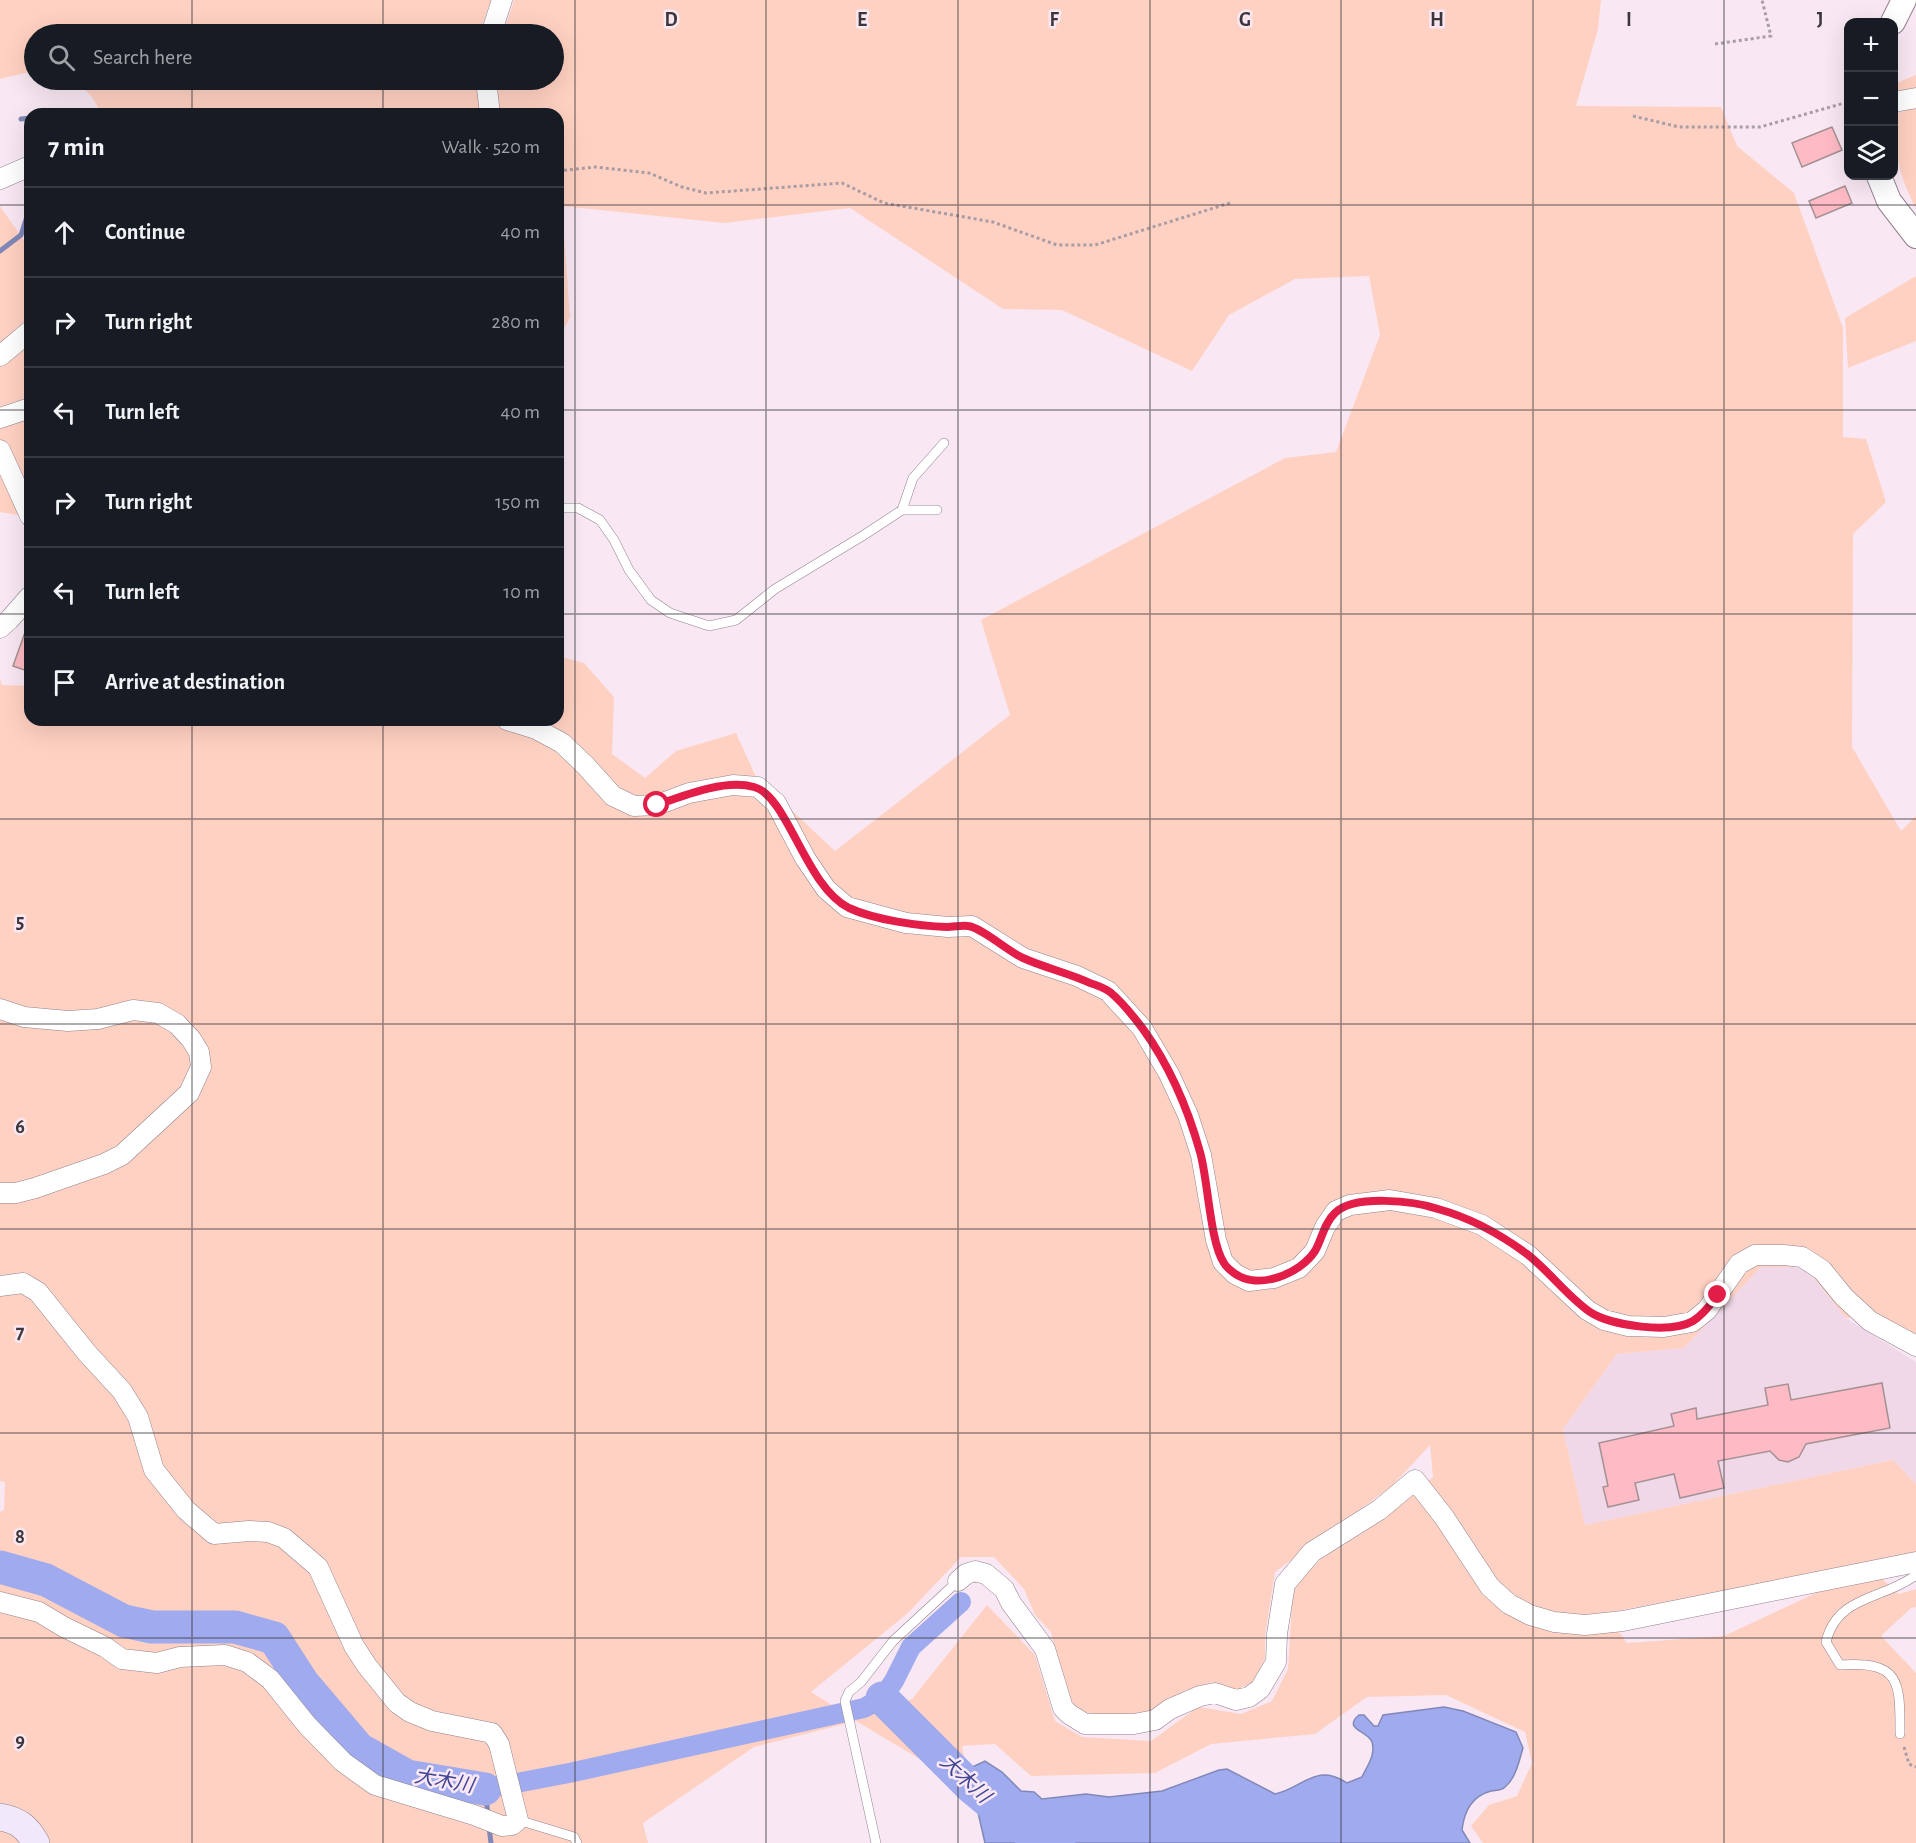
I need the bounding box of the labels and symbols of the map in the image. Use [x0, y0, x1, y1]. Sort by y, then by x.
text: D [664, 10, 678, 30]
text: E [857, 10, 867, 30]
text: F [1049, 10, 1059, 30]
text: G [1239, 10, 1251, 30]
text: H [1430, 10, 1444, 30]
text: I [1626, 10, 1632, 30]
text: J [1817, 10, 1823, 30]
route start [643, 791, 669, 817]
text: 5 [16, 912, 24, 932]
text: 6 [15, 1117, 25, 1137]
route end [1704, 1281, 1730, 1307]
text: 7 [16, 1322, 25, 1342]
text: 8 [15, 1527, 25, 1547]
text: 9 [15, 1731, 25, 1751]
water label: 大木川 [936, 1750, 996, 1808]
water label: 大木川 [413, 1765, 477, 1796]

